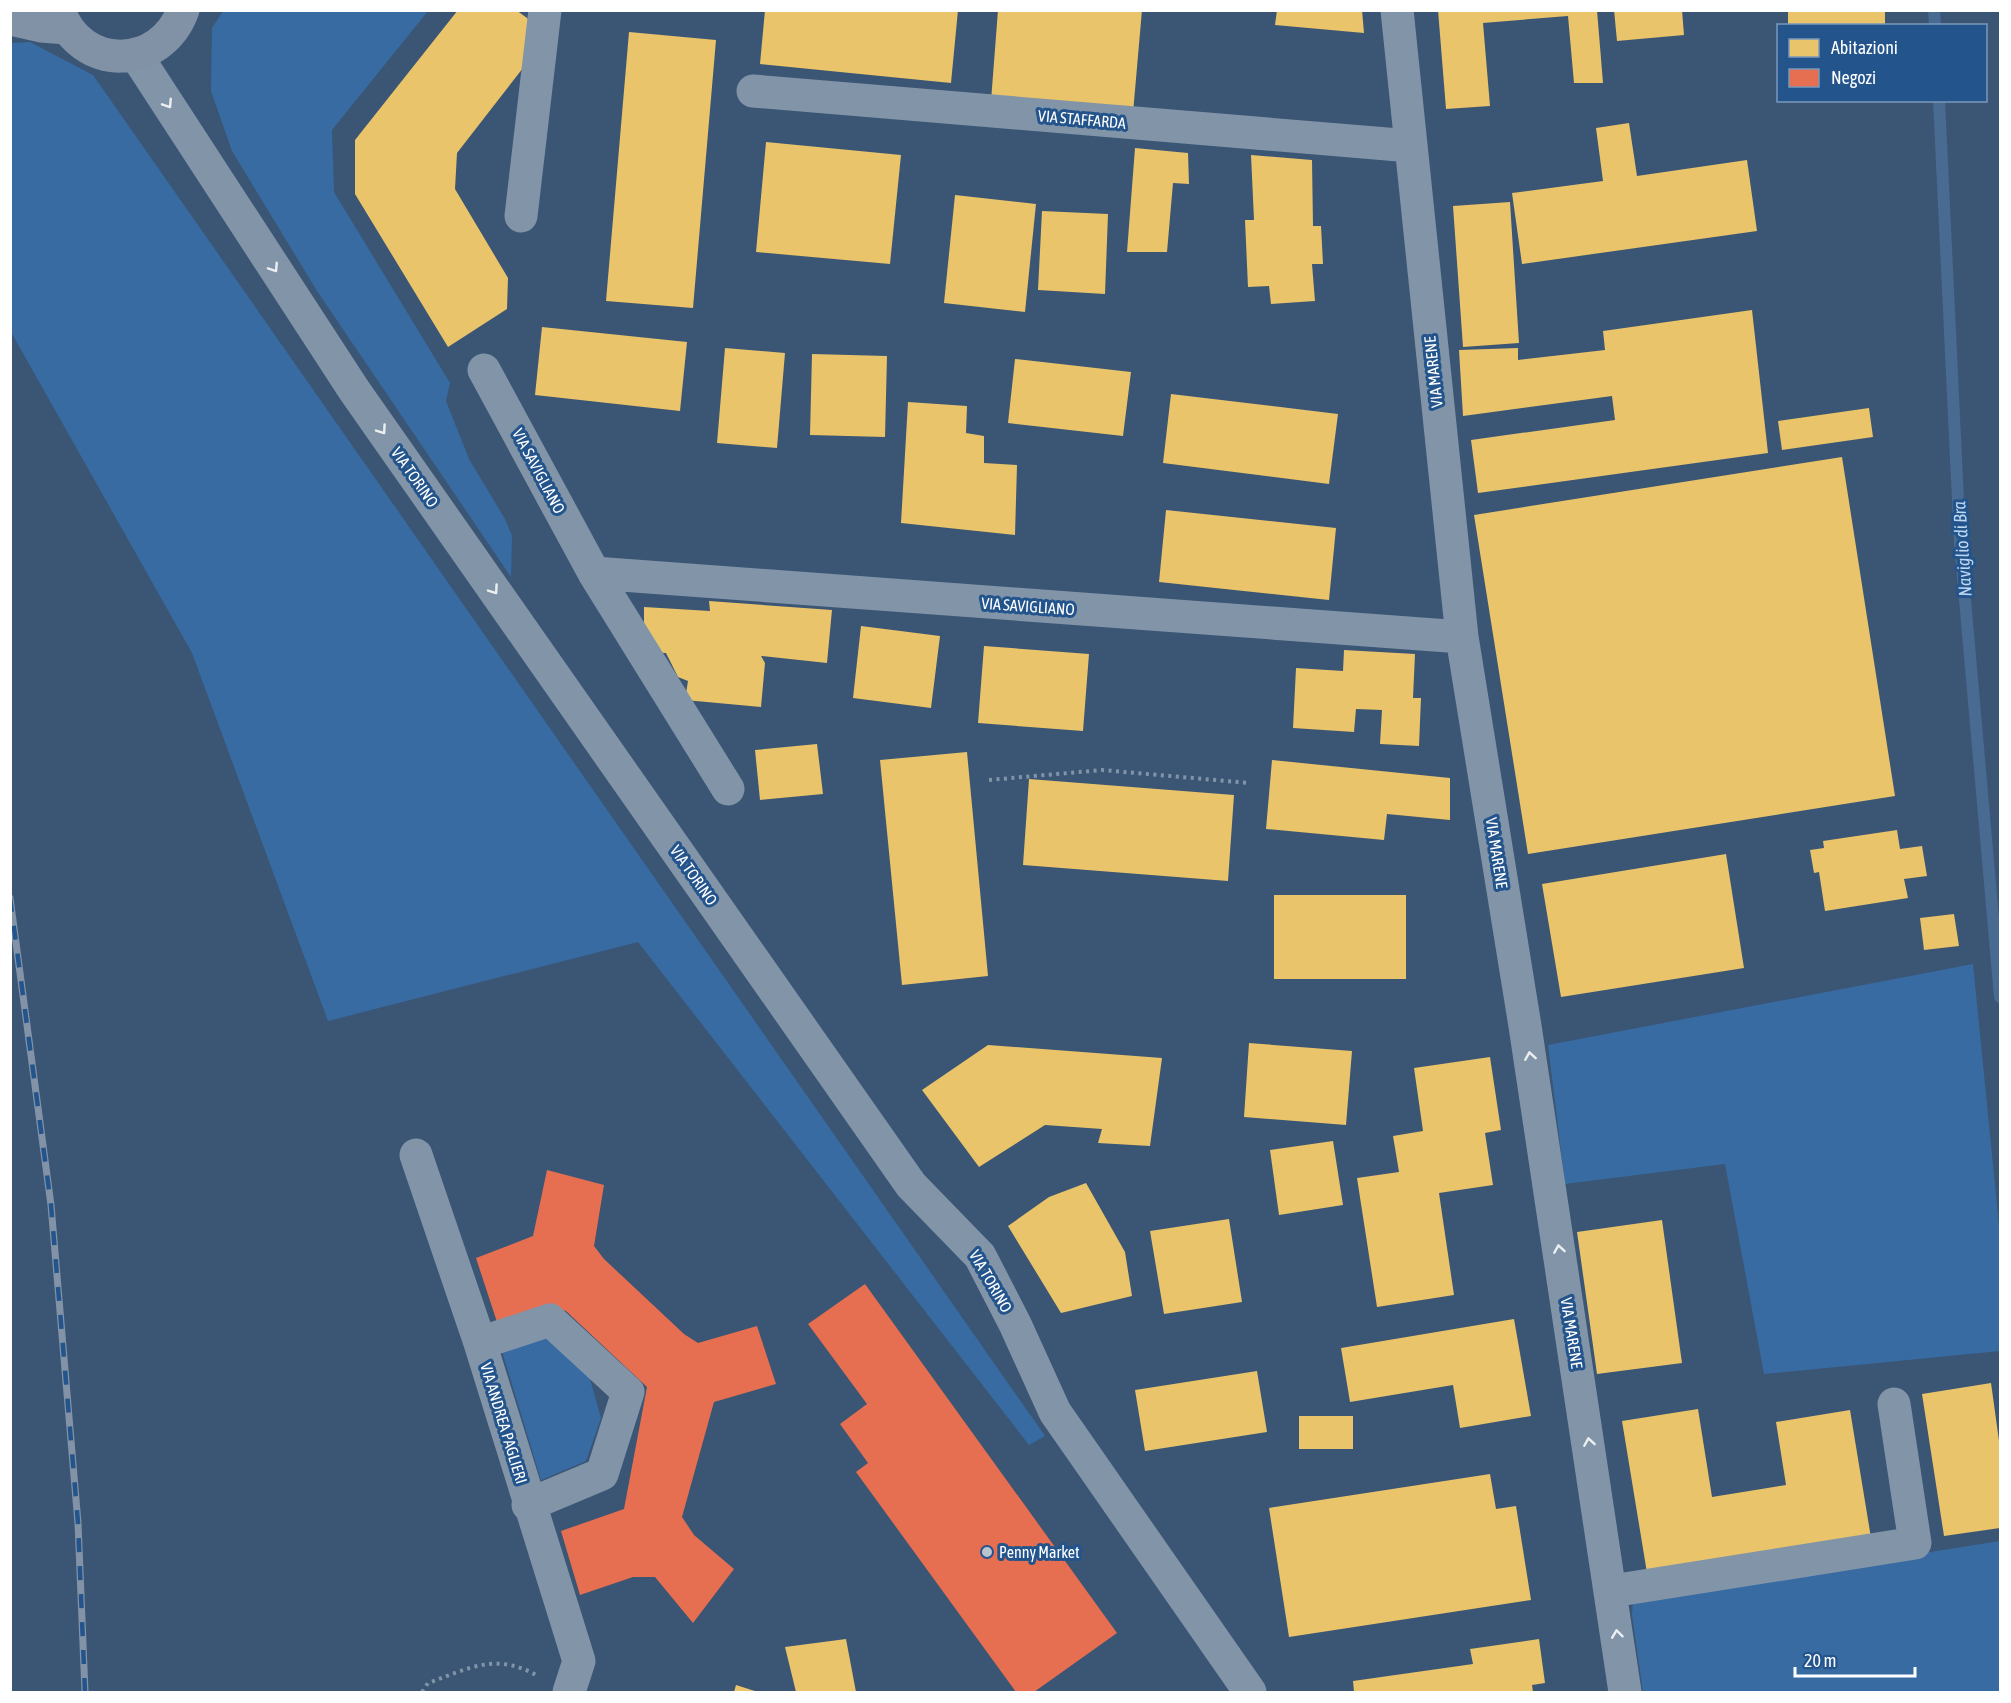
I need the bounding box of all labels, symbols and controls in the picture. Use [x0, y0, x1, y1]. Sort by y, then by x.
legend [1777, 24, 1987, 102]
text: Abitazioni [1831, 37, 1898, 58]
text: Negozi [1831, 67, 1876, 88]
one-way arrow [161, 97, 172, 108]
street label: VIA STAFFARDA [1037, 106, 1127, 132]
one-way arrow [267, 262, 279, 272]
street label: VIA MARENE [1420, 335, 1446, 409]
one-way arrow [375, 424, 386, 435]
street label: VIA SAVIGLIANO [509, 425, 569, 517]
street label: VIA TORINO [388, 444, 442, 510]
water label: Naviglio di Bra [1948, 500, 1976, 597]
one-way arrow [487, 583, 498, 594]
street label: VIA SAVIGLIANO [981, 594, 1075, 618]
street label: VIA MARENE [1483, 816, 1512, 890]
street label: VIA TORINO [667, 842, 721, 908]
one-way arrow [1524, 1051, 1537, 1061]
one-way arrow [1554, 1244, 1566, 1253]
street label: VIA TORINO [966, 1247, 1016, 1315]
street label: VIA MARENE [1558, 1296, 1587, 1370]
street label: VIA ANDREA PAGLIERI [477, 1360, 531, 1486]
one-way arrow [1583, 1437, 1595, 1446]
place label: Penny Market [999, 1543, 1080, 1562]
marker: Penny Market [980, 1545, 994, 1559]
one-way arrow [1612, 1630, 1624, 1639]
scale bar [1795, 1640, 1915, 1678]
text: 20 m [1804, 1650, 1836, 1671]

